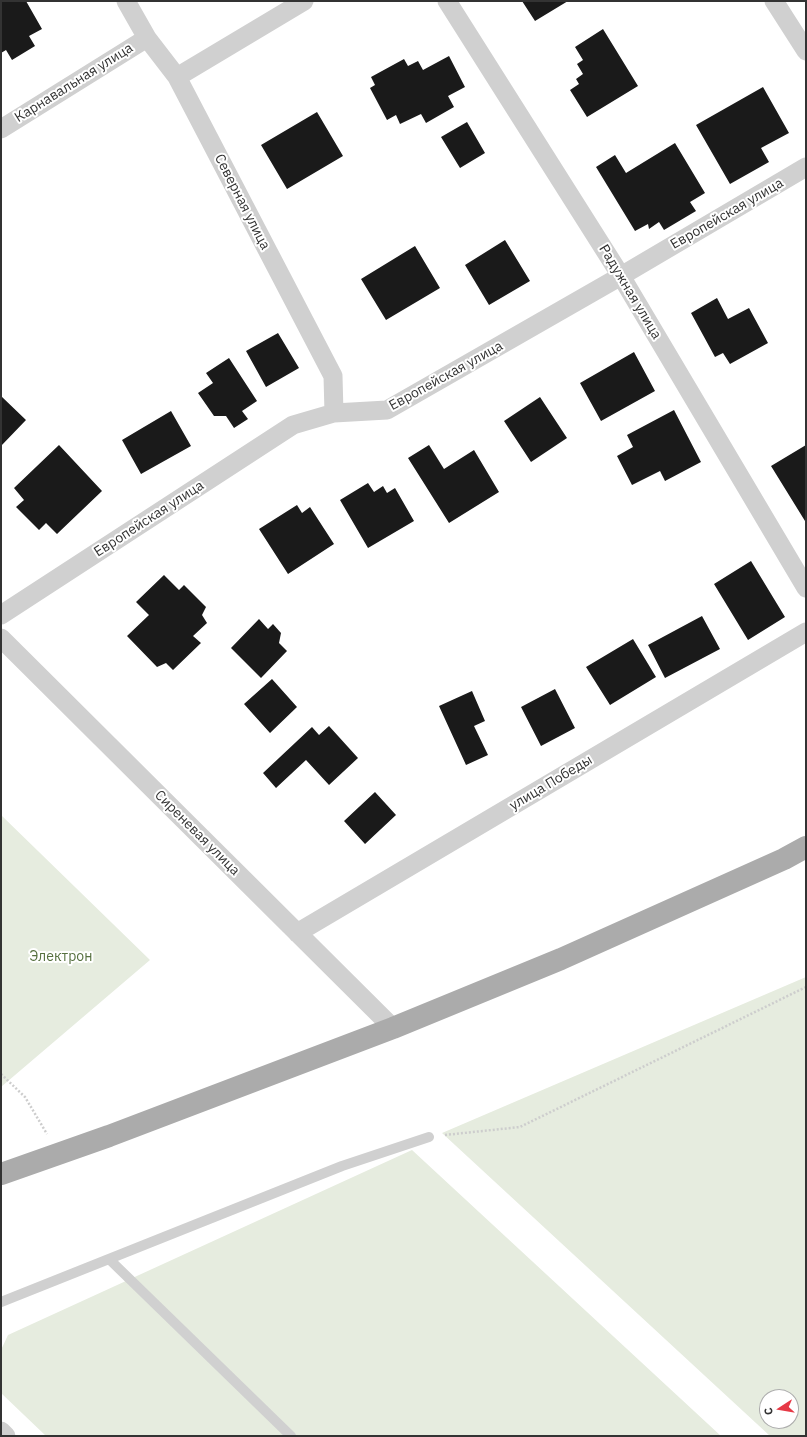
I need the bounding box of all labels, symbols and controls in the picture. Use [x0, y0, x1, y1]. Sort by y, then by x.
street label: Карнавальная улица [12, 40, 136, 126]
street label: Северная улица [211, 151, 273, 253]
street label: Европейская улица [668, 175, 786, 253]
street label: Радужная улица [595, 242, 665, 342]
street label: Европейская улица [386, 338, 506, 414]
street label: Европейская улица [91, 477, 207, 561]
street label: улица Победы [506, 752, 596, 814]
street label: Сиреневая улица [151, 787, 243, 879]
park label: Электрон [30, 949, 92, 965]
north arrow [759, 1389, 799, 1429]
text: С [761, 1406, 776, 1416]

